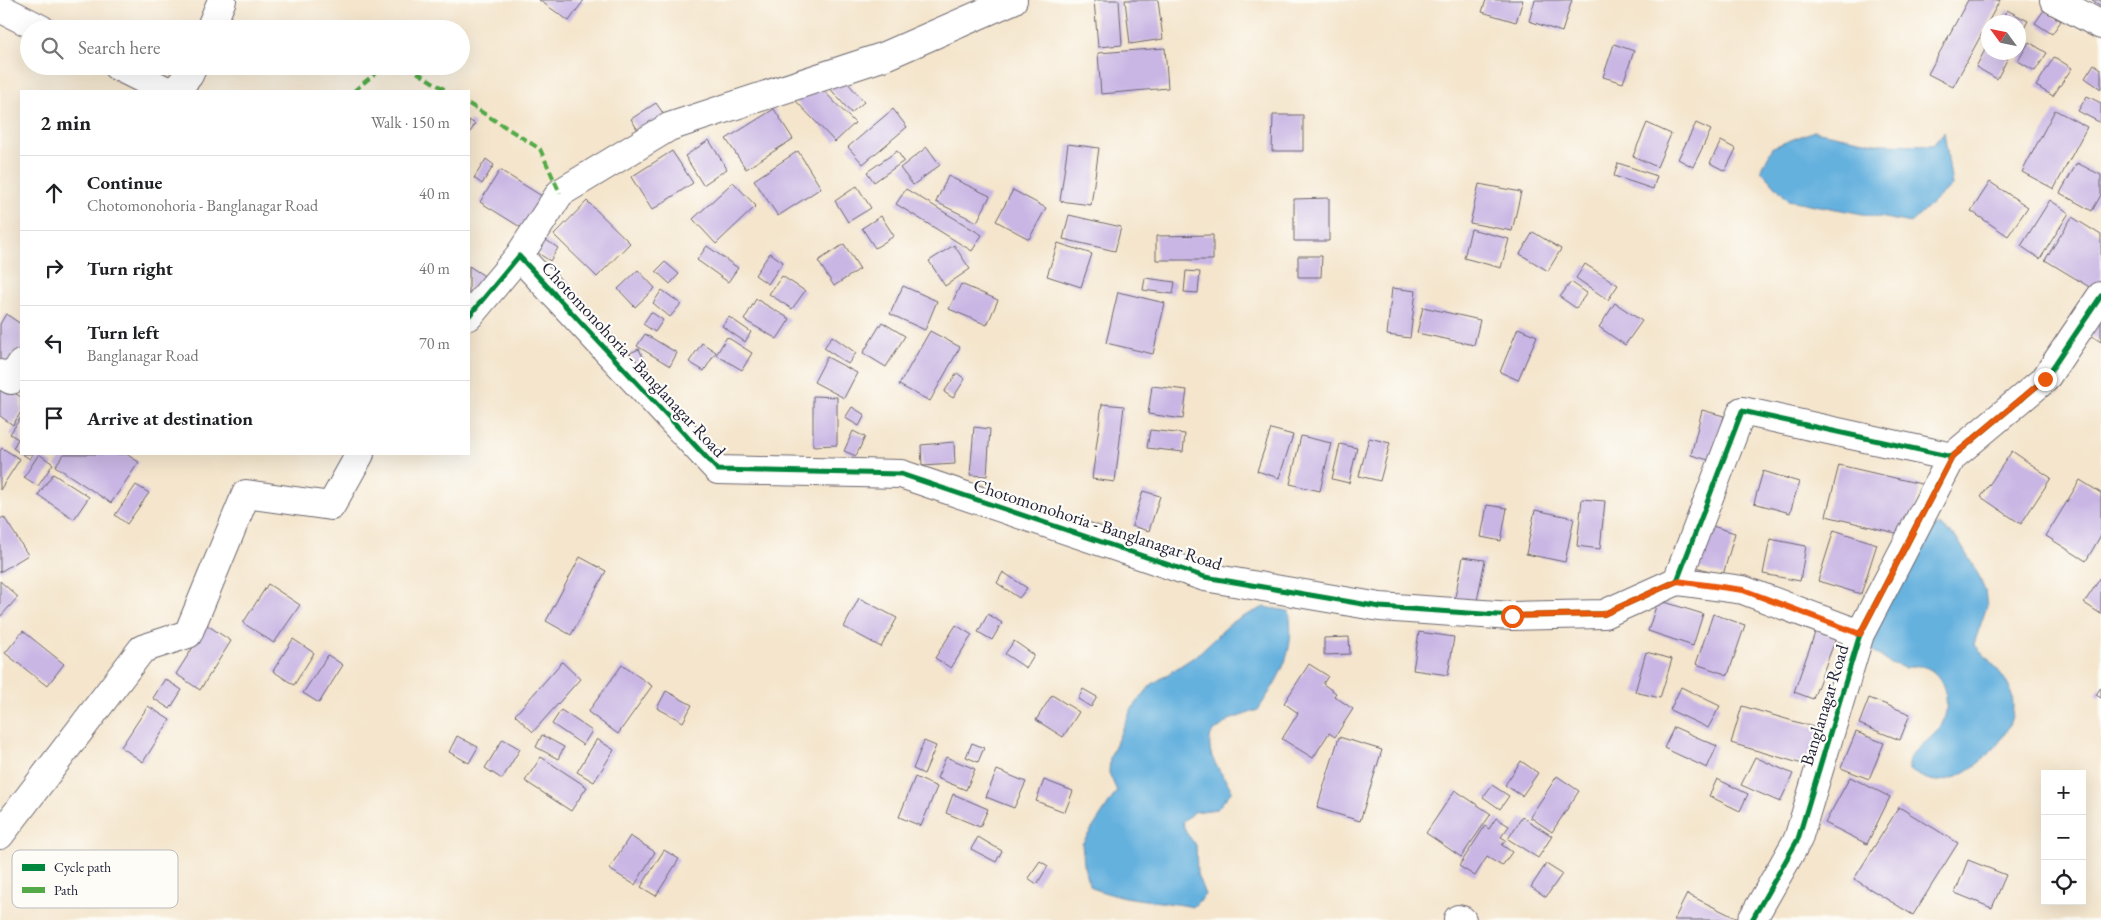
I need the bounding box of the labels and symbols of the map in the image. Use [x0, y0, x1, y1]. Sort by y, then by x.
north arrow [1981, 15, 2026, 60]
street label: Chotomonohoria - Banglanagar Road [537, 256, 732, 463]
route end [2034, 368, 2057, 391]
street label: Chotomonohoria - Banglanagar Road [971, 473, 1226, 575]
route start [1501, 605, 1524, 628]
street label: Banglanagar Road [1795, 641, 1854, 768]
legend [12, 850, 178, 908]
text: Cycle path [54, 858, 111, 876]
text: Path [54, 881, 78, 899]

